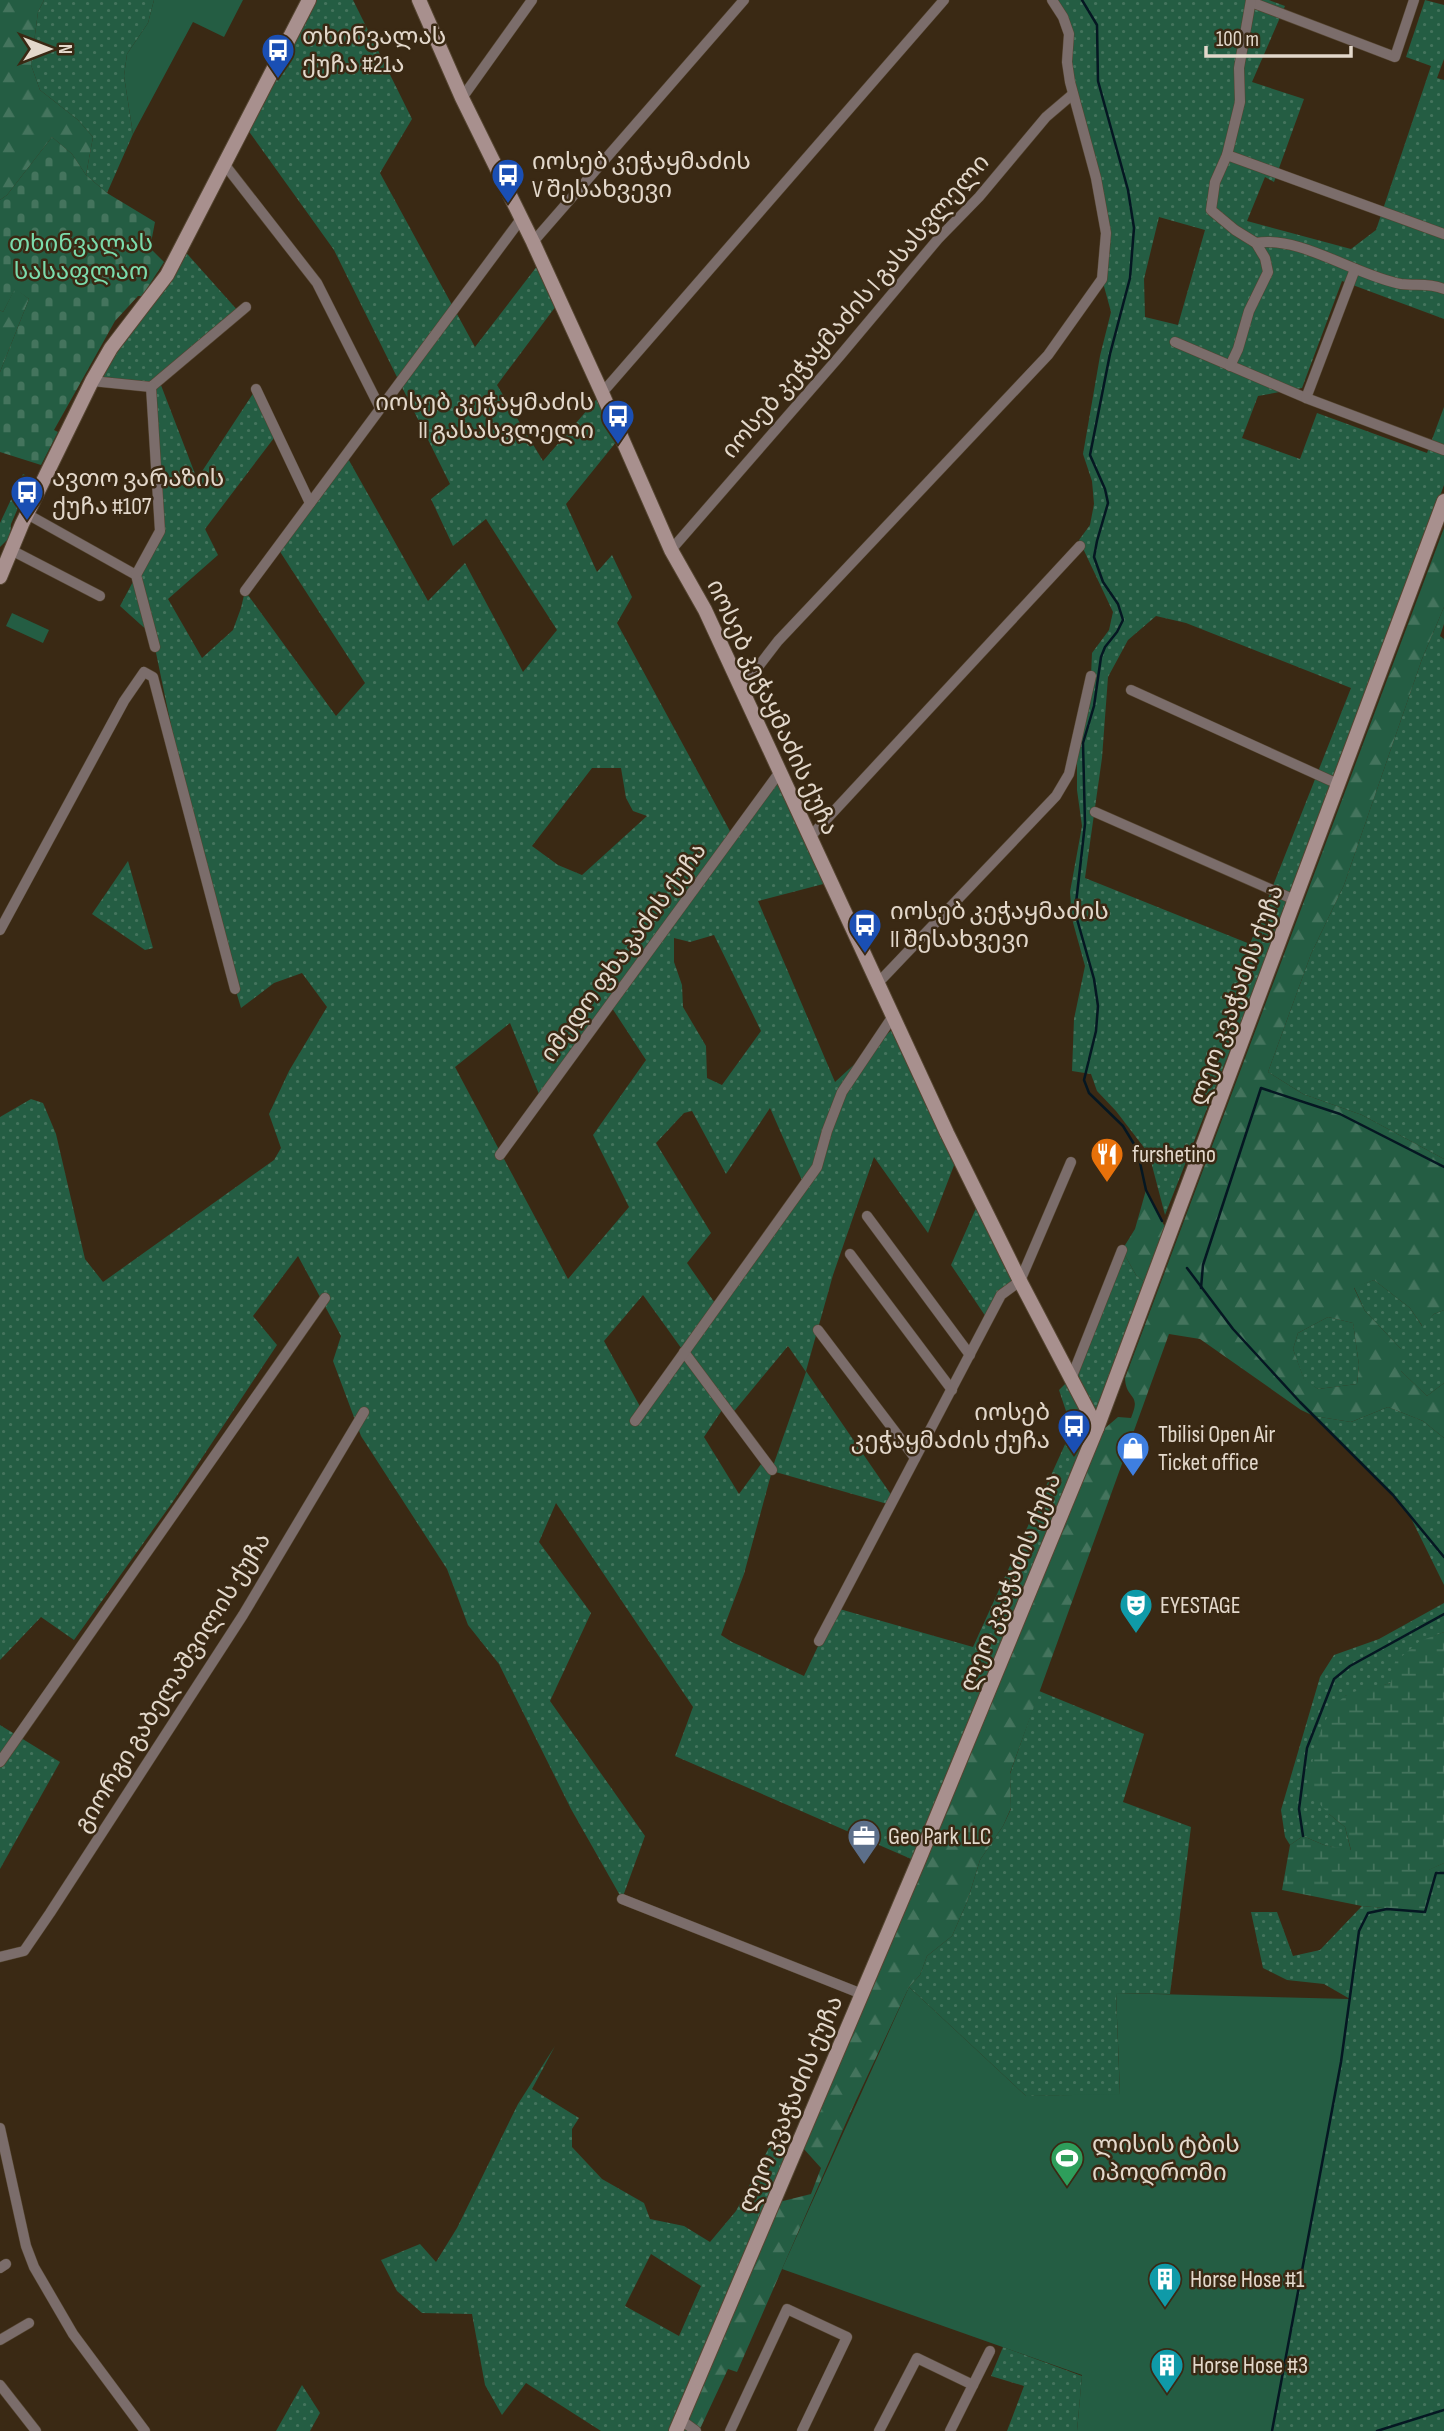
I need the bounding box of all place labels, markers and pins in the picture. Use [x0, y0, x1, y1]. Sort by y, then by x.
place label: თხინვალას ქუჩა #21ა [302, 22, 446, 79]
bus stop icon: თხინვალას ქუჩა #21ა [259, 31, 297, 80]
place label: იოსებ კეჭაყმაძის V შესახვევი [532, 147, 751, 204]
bus stop icon: იოსებ კეჭაყმაძის V შესახვევი [489, 156, 527, 205]
place label: იოსებ კეჭაყმაძის II გასასვლელი [375, 388, 594, 445]
bus stop icon: იოსებ კეჭაყმაძის II გასასვლელი [599, 397, 637, 446]
place label: ავთო ვარაზის ქუჩა #107 [52, 464, 224, 521]
bus stop icon: ავთო ვარაზის ქუჩა #107 [8, 473, 46, 522]
place label: იოსებ კეჭაყმაძის II შესახვევი [890, 897, 1109, 954]
bus stop icon: იოსებ კეჭაყმაძის II შესახვევი [846, 906, 884, 955]
restaurant icon: furshetino [1088, 1135, 1126, 1184]
place label: furshetino [1132, 1140, 1216, 1169]
place label: იოსებ კეჭაყმაძის ქუჩა [851, 1398, 1050, 1455]
bus stop icon: იოსებ კეჭაყმაძის ქუჩა [1055, 1407, 1093, 1456]
place label: Tbilisi Open Air Ticket office [1158, 1420, 1276, 1477]
shop icon: Tbilisi Open Air Ticket office [1114, 1429, 1152, 1478]
theatre icon: EYESTAGE [1117, 1586, 1155, 1635]
place label: EYESTAGE [1160, 1591, 1241, 1620]
office icon: Geo Park LLC [845, 1817, 883, 1866]
place label: Geo Park LLC [888, 1822, 991, 1851]
place label: ლისის ტბის იპოდრომი [1092, 2130, 1240, 2187]
sports icon: ლისის ტბის იპოდრომი [1048, 2139, 1086, 2188]
building icon: Horse Hose #1 [1146, 2260, 1184, 2309]
place label: Horse Hose #1 [1190, 2265, 1305, 2294]
building icon: Horse Hose #3 [1148, 2346, 1186, 2395]
place label: Horse Hose #3 [1192, 2351, 1308, 2380]

